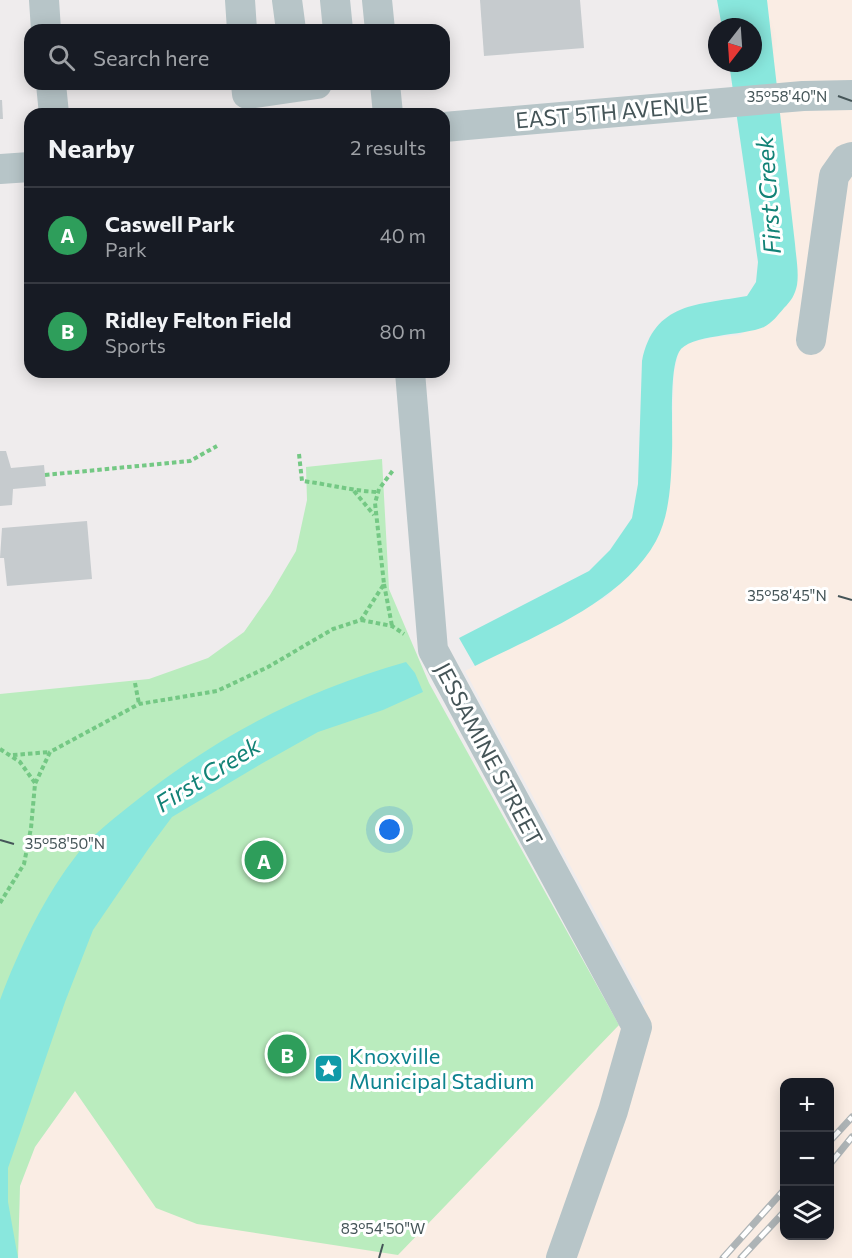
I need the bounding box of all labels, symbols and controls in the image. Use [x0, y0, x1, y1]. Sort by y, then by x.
north arrow [708, 18, 762, 72]
search box [24, 24, 450, 90]
icon: search [45, 41, 78, 74]
text: Search here [93, 44, 209, 71]
text: 35°58'40"N [747, 87, 827, 105]
street label: EAST 5TH AVENUE [514, 90, 710, 133]
text: Nearby [48, 132, 135, 163]
water label: First Creek [749, 134, 786, 255]
text: 2 results [350, 135, 426, 159]
text: Caswell Park [105, 210, 235, 237]
text: A [60, 223, 75, 247]
text: 40 m [380, 223, 426, 247]
text: Park [105, 237, 147, 261]
text: Ridley Felton Field [105, 306, 291, 333]
text: B [61, 319, 74, 343]
text: 80 m [380, 319, 426, 343]
text: Sports [105, 333, 166, 357]
text: 35°58'45"N [747, 586, 827, 604]
street label: JESSAMINE STREET [430, 658, 549, 850]
water label: First Creek [149, 730, 266, 817]
your location [375, 815, 404, 844]
text: 35°58'50"N [25, 834, 105, 852]
pin: A [244, 838, 284, 882]
pin: B [268, 1032, 306, 1076]
place label: Knoxville Municipal Stadium [349, 1042, 534, 1094]
place icon: Knoxville Municipal Stadium [312, 1053, 344, 1085]
map controls [780, 1078, 834, 1240]
button: + [780, 1078, 834, 1132]
button: − [780, 1132, 834, 1186]
button: layers [780, 1186, 834, 1240]
text: 83°54'50"W [341, 1219, 425, 1237]

